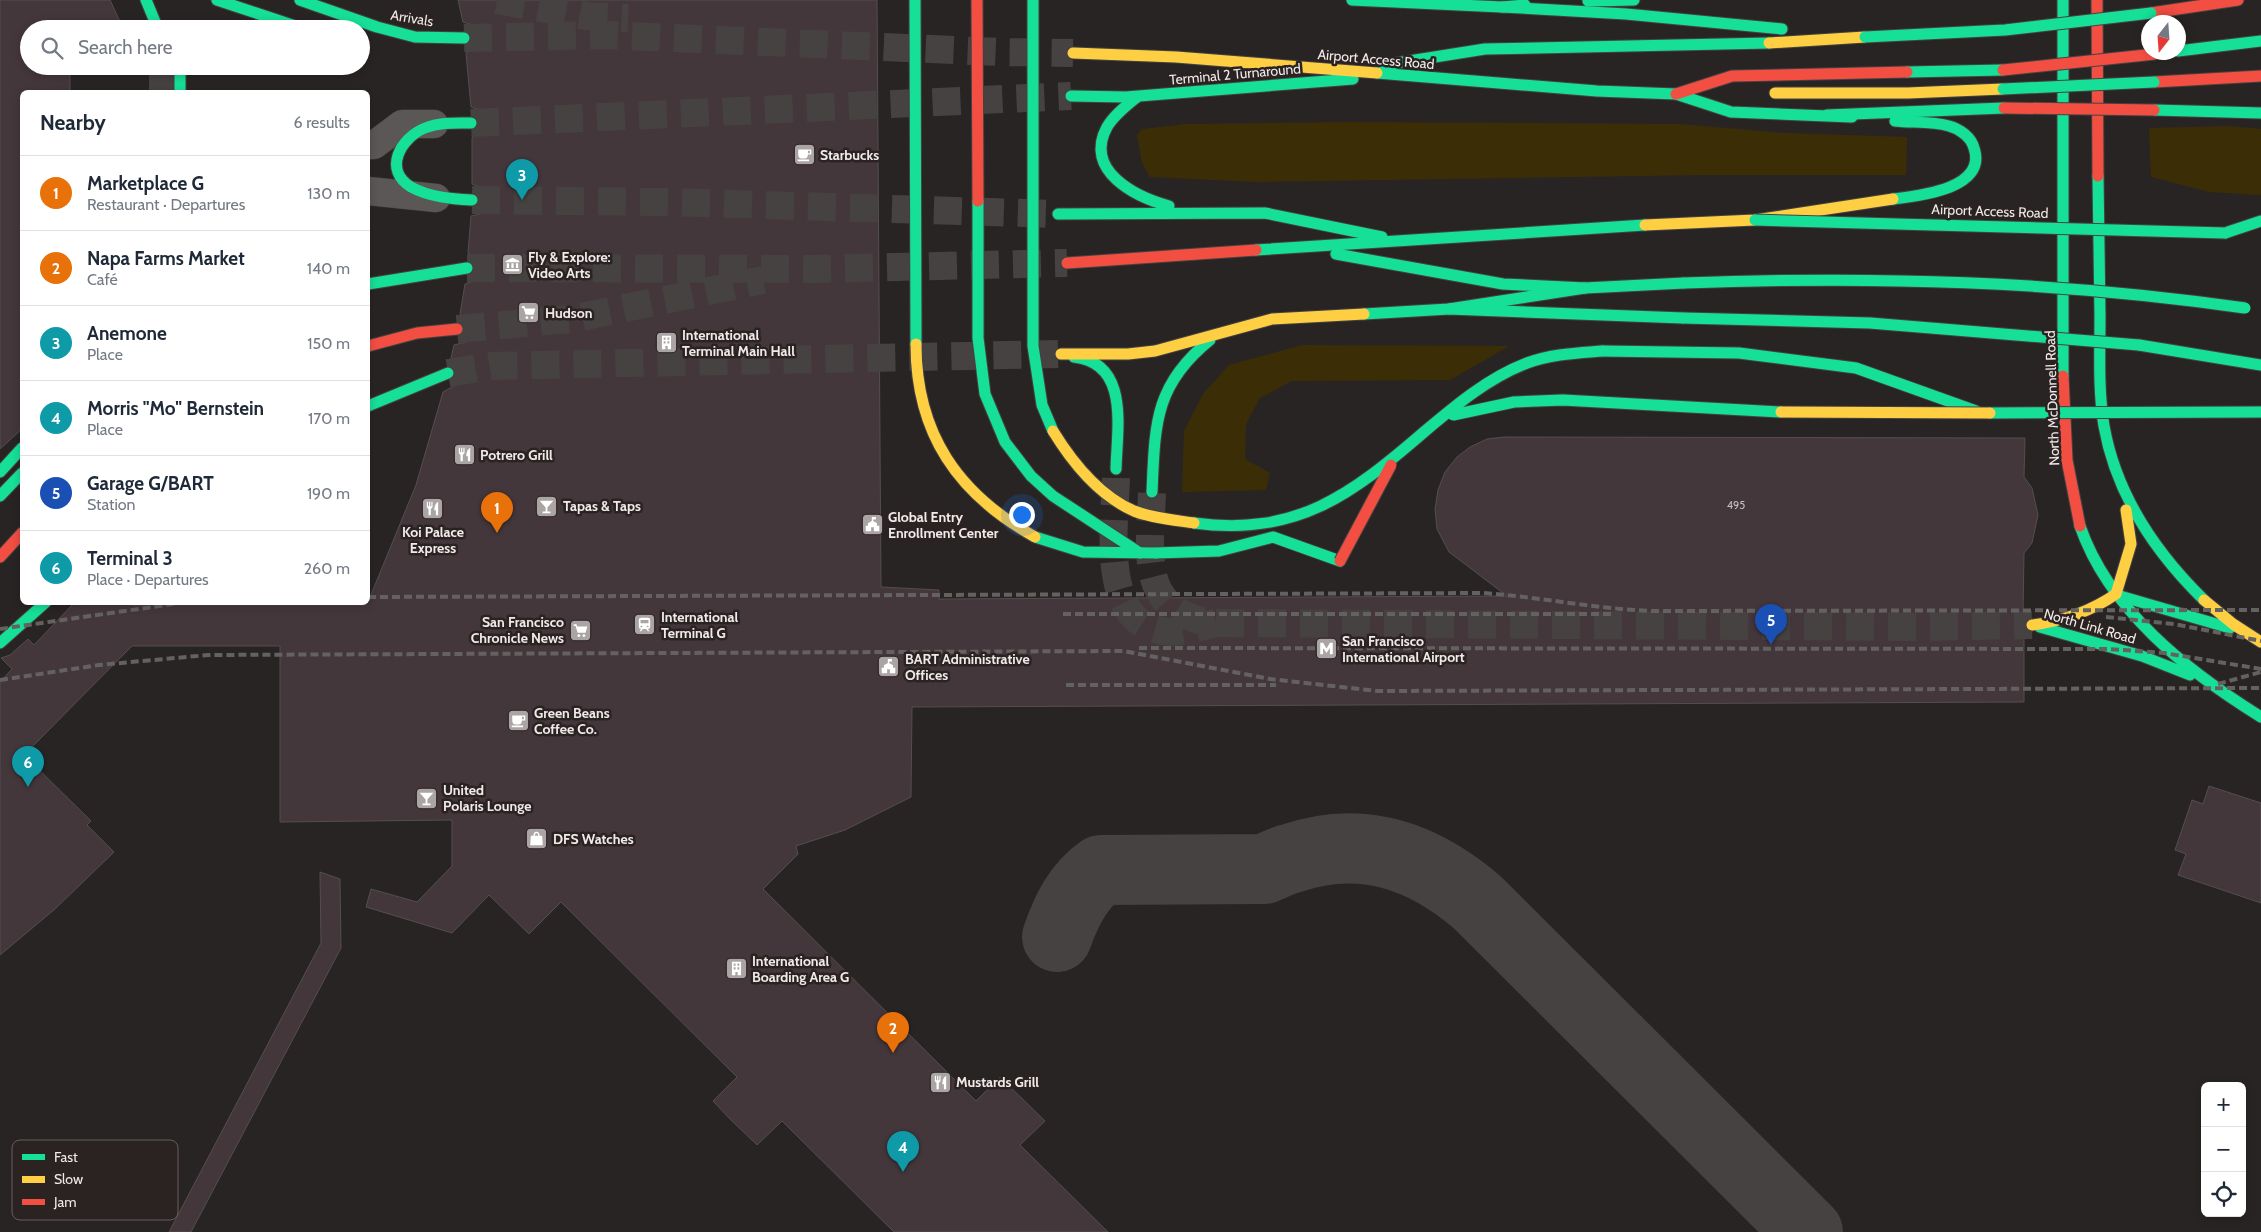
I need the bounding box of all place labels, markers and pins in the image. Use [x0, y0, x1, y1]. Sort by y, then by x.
cafe icon: Starbucks [792, 143, 816, 167]
place label: Starbucks [820, 146, 879, 164]
pin: 3 [506, 159, 538, 200]
place label: Fly & Explore: Video Arts [528, 248, 611, 282]
museum icon: Fly & Explore: Video Arts [500, 253, 524, 277]
supermarket icon: Hudson [517, 301, 541, 325]
place label: Hudson [545, 304, 592, 322]
place label: International Terminal Main Hall [682, 326, 795, 360]
building icon: International Terminal Main Hall [654, 331, 678, 355]
restaurant icon: Potrero Grill [452, 443, 476, 467]
place label: Potrero Grill [480, 446, 553, 464]
pin: 1 [481, 492, 513, 533]
bar icon: Tapas & Taps [535, 494, 559, 518]
restaurant icon: Koi Palace Express [421, 497, 445, 521]
place label: Tapas & Taps [563, 497, 641, 515]
place label: Global Entry Enrollment Center [888, 508, 999, 542]
public building icon: Global Entry Enrollment Center [860, 513, 884, 537]
place label: Koi Palace Express [402, 523, 464, 557]
pin: 5 [1755, 604, 1787, 645]
place label: International Terminal G [661, 608, 739, 642]
place label: San Francisco Chronicle News [471, 613, 564, 647]
station icon: International Terminal G [633, 613, 657, 637]
supermarket icon: San Francisco Chronicle News [568, 618, 592, 642]
place label: San Francisco International Airport [1342, 632, 1465, 666]
metro station icon: San Francisco International Airport [1314, 637, 1338, 661]
place label: BART Administrative Offices [905, 650, 1030, 684]
public building icon: BART Administrative Offices [877, 655, 901, 679]
place label: Green Beans Coffee Co. [534, 704, 610, 738]
cafe icon: Green Beans Coffee Co. [506, 709, 530, 733]
pin: 6 [12, 746, 44, 787]
place label: United Polaris Lounge [443, 781, 531, 815]
bar icon: United Polaris Lounge [415, 786, 439, 810]
shop icon: DFS Watches [525, 827, 549, 851]
place label: DFS Watches [553, 830, 634, 848]
place label: International Boarding Area G [752, 952, 849, 986]
building icon: International Boarding Area G [724, 957, 748, 981]
pin: 2 [877, 1012, 909, 1053]
restaurant icon: Mustards Grill [928, 1070, 952, 1094]
place label: Mustards Grill [956, 1073, 1039, 1091]
pin: 4 [887, 1131, 919, 1172]

